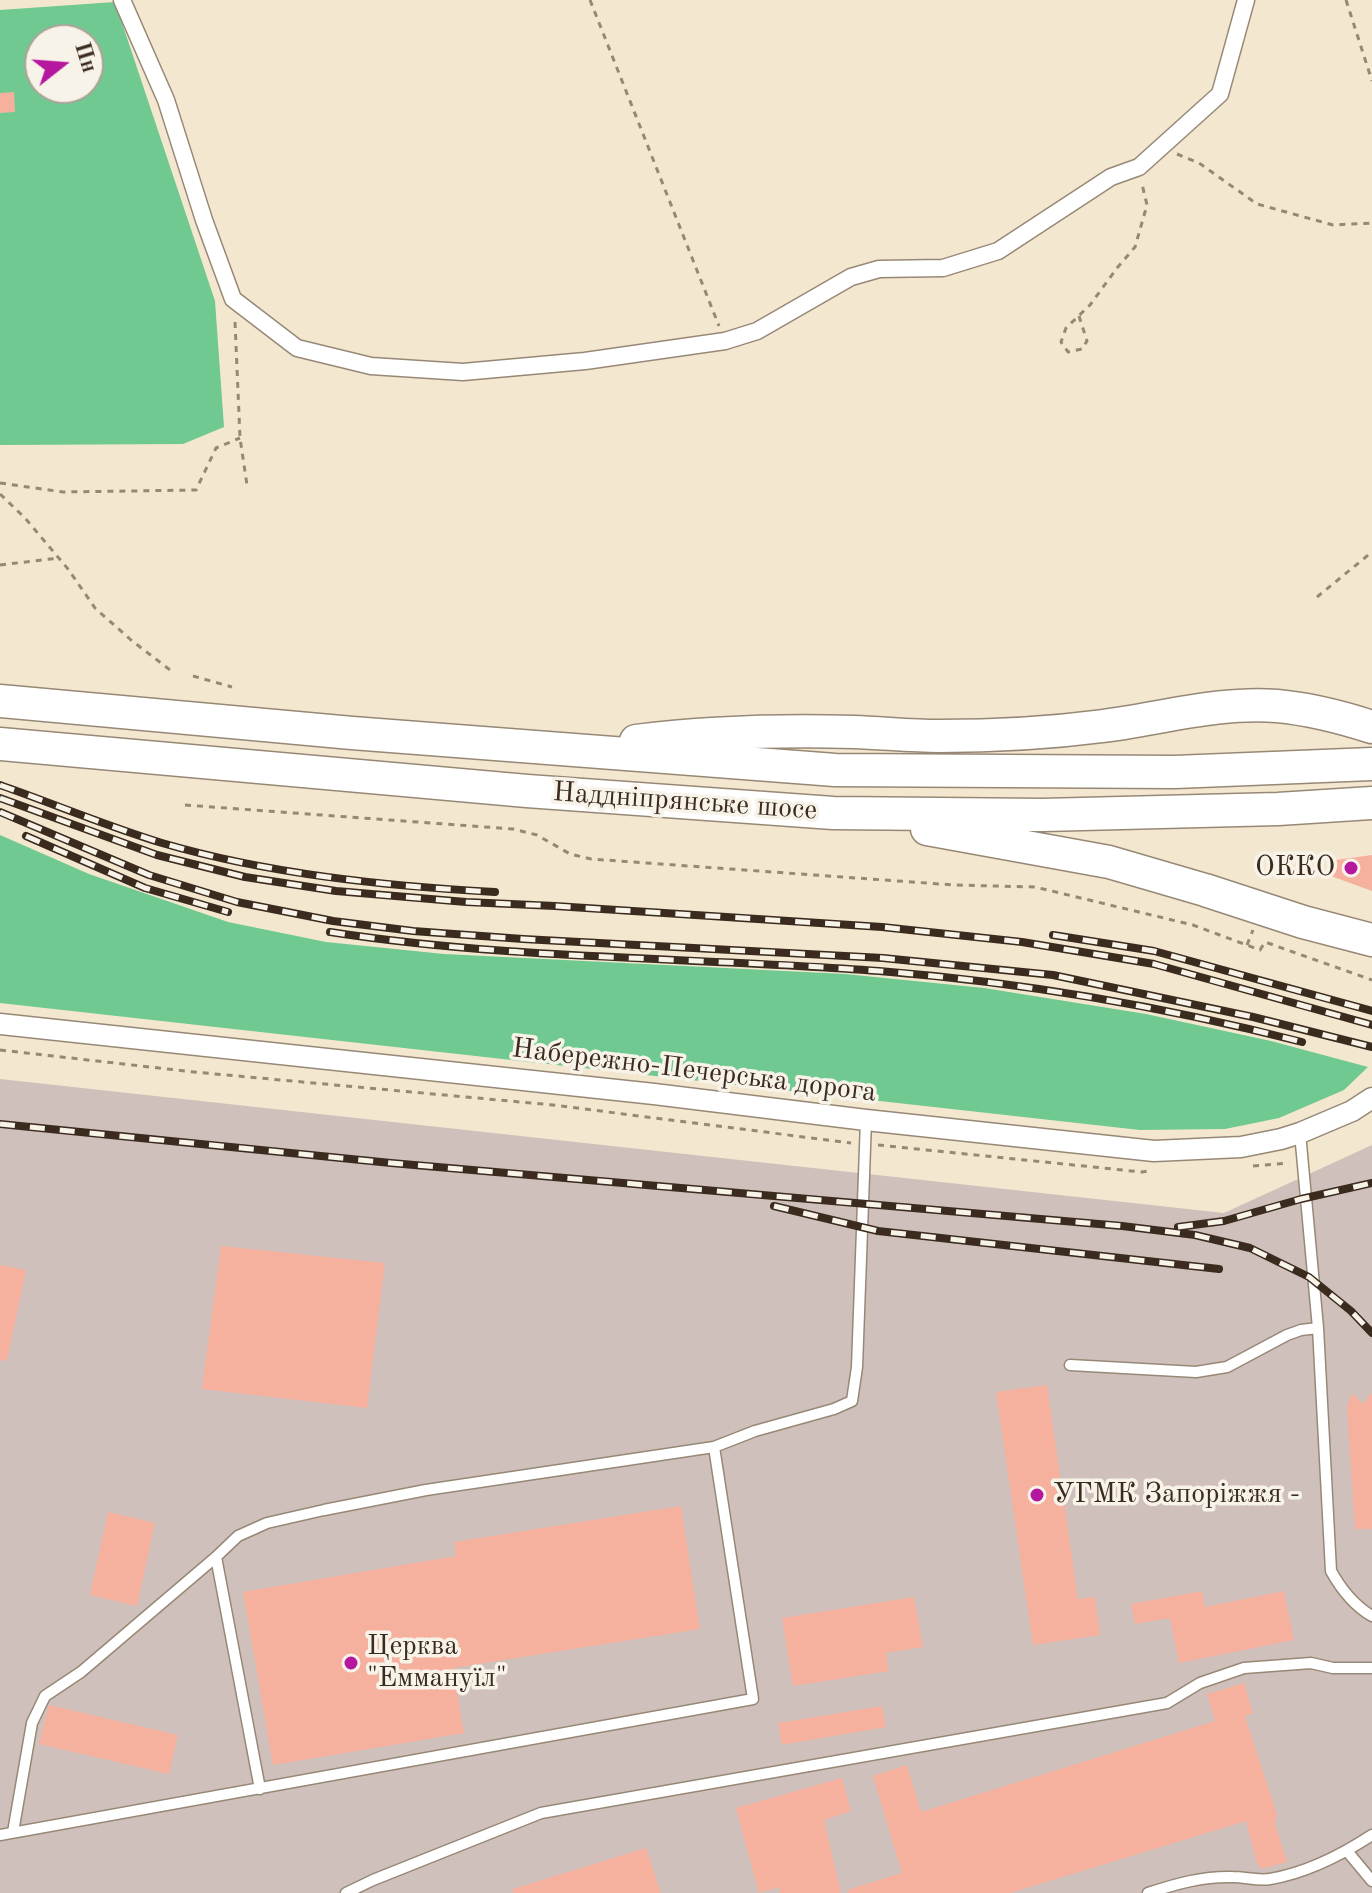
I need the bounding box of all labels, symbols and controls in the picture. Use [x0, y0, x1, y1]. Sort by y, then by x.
north arrow [24, 24, 104, 104]
text: Пн [70, 40, 100, 75]
street label: Наддніпрянське шосе [552, 776, 818, 828]
place label: ОККО [1255, 851, 1335, 885]
marker: ОККО [1342, 859, 1360, 877]
street label: Набережно-Печерська дорога [510, 1032, 878, 1110]
place label: УГМК Запоріжжя - [1053, 1478, 1300, 1512]
marker: УГМК Запоріжжя - [1028, 1486, 1046, 1504]
place label: Церква "Еммануїл" [367, 1630, 507, 1696]
marker: Церква "Еммануїл" [342, 1654, 360, 1672]

